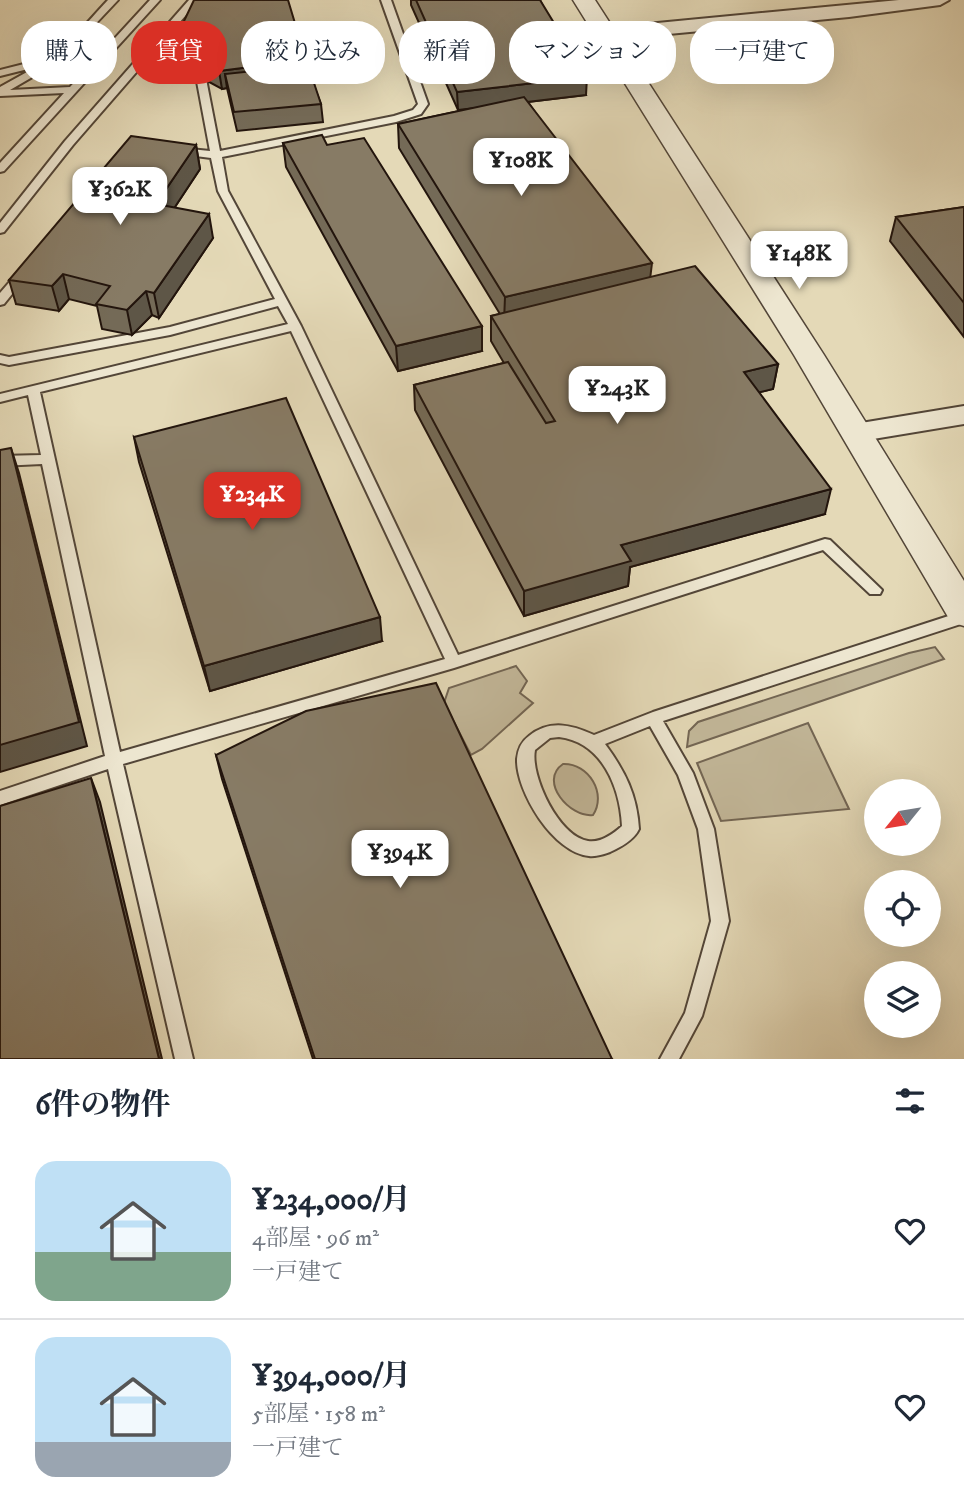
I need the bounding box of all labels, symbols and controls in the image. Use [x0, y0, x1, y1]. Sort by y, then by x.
chip: 購入 [21, 21, 117, 84]
chip: 賃貸 [131, 21, 227, 84]
chip: 絞り込み [241, 21, 385, 84]
chip: 新着 [399, 21, 495, 84]
chip: マンション [509, 21, 676, 84]
chip: 一戸建て [690, 21, 834, 84]
pin: ¥108K [472, 138, 570, 198]
text: ¥108K [489, 146, 553, 175]
pin: ¥362K [71, 168, 169, 227]
text: ¥362K [88, 175, 152, 204]
pin: ¥148K [750, 232, 848, 291]
text: ¥148K [767, 239, 831, 268]
pin: ¥243K [568, 366, 666, 426]
text: ¥243K [585, 374, 649, 403]
pin: ¥234K [203, 472, 301, 532]
text: ¥234K [220, 480, 284, 509]
north arrow [864, 779, 942, 856]
map controls [864, 779, 941, 1038]
pin: ¥394K [351, 830, 449, 890]
text: ¥394K [368, 838, 432, 867]
button: locate [864, 870, 941, 947]
button: layers [864, 961, 941, 1038]
icon: filters [891, 1082, 929, 1120]
text: 6件の物件 [35, 1087, 171, 1124]
text: ¥234,000/月 [252, 1182, 411, 1219]
icon: home [91, 1189, 175, 1273]
icon: heart [891, 1212, 929, 1250]
text: 4部屋 · 96 m² [252, 1224, 379, 1253]
text: 一戸建て [252, 1258, 344, 1287]
text: ¥394,000/月 [252, 1358, 411, 1395]
icon: home [91, 1365, 175, 1449]
icon: heart [891, 1388, 929, 1426]
text: 5部屋 · 158 m² [252, 1400, 385, 1429]
text: 一戸建て [252, 1434, 344, 1463]

